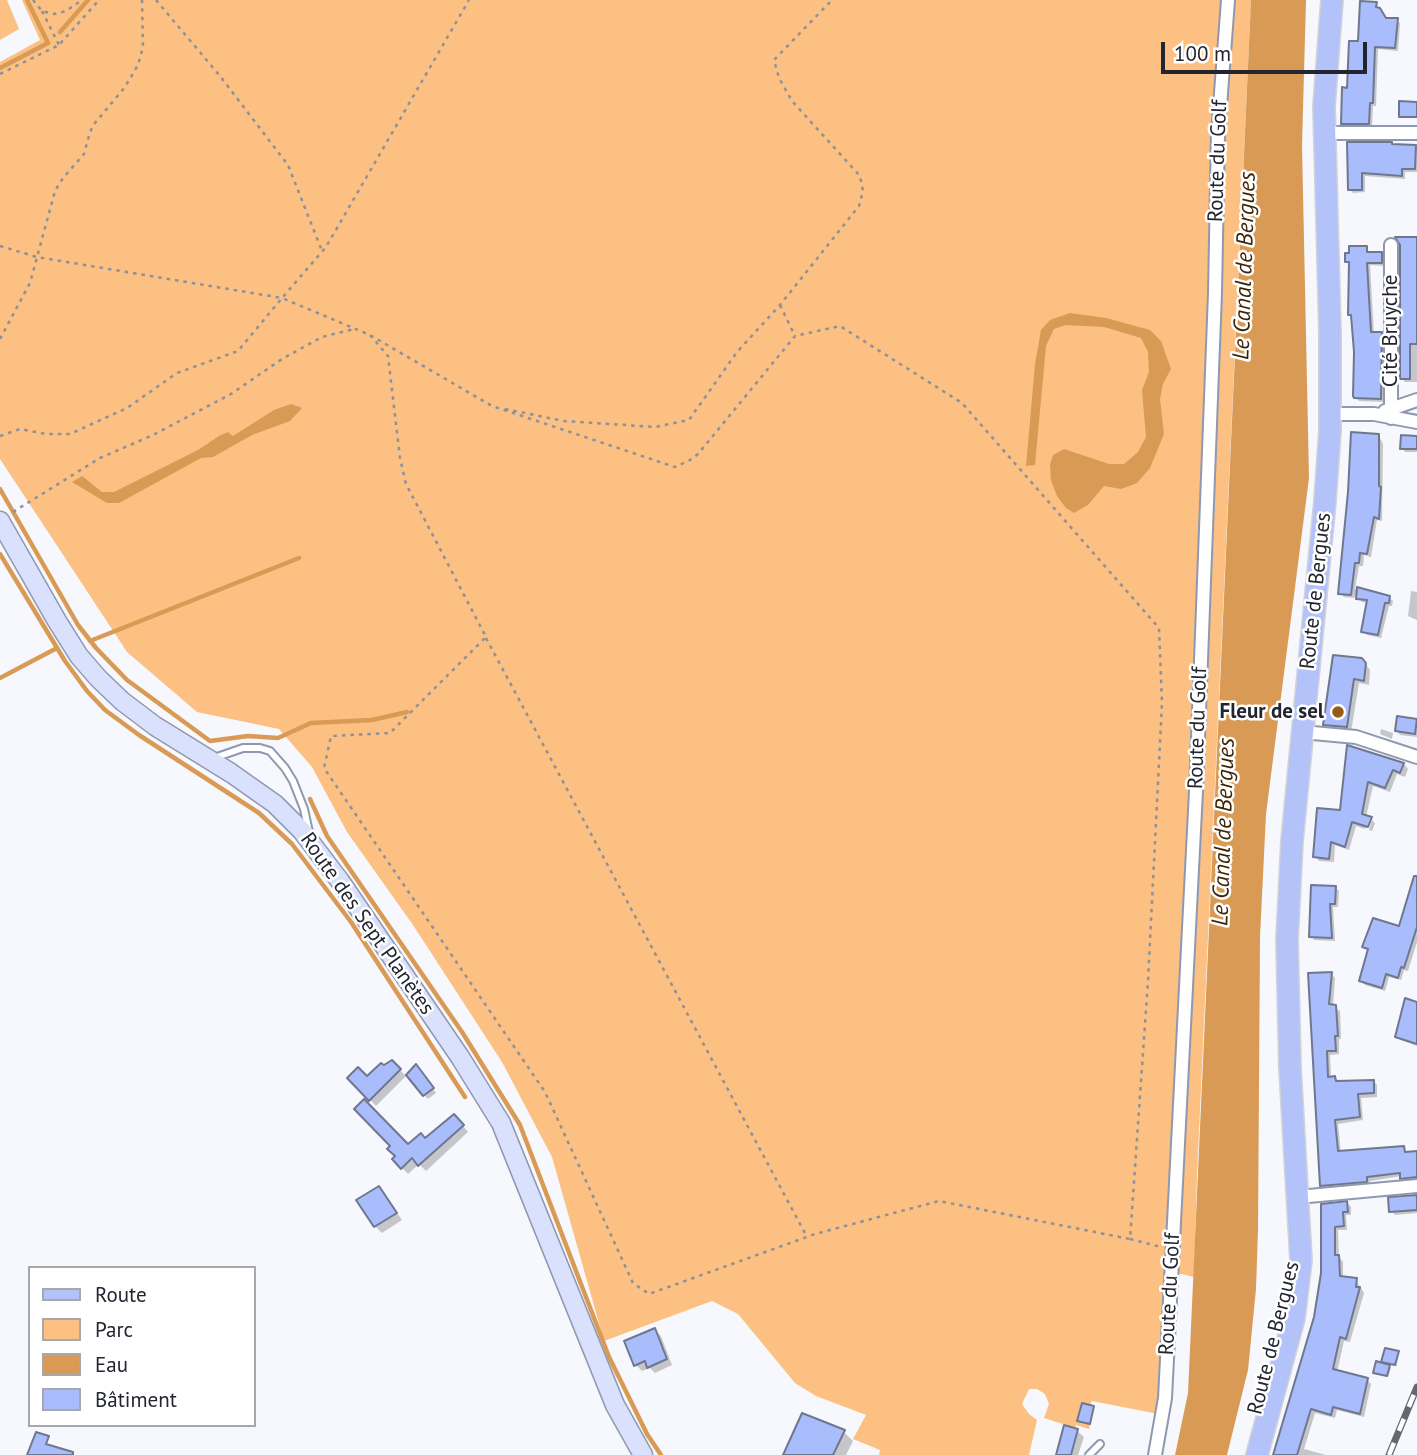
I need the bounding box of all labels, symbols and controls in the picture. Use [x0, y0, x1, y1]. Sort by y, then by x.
scale bar [1165, 28, 1372, 72]
text: 100 m [1174, 40, 1231, 67]
street label: Route du Golf [1203, 99, 1233, 223]
water label: Le Canal de Bergues [1228, 171, 1262, 361]
street label: Cité Bruyche [1378, 275, 1404, 387]
street label: Route de Bergues [1295, 512, 1337, 670]
street label: Route du Golf [1183, 666, 1213, 790]
place label: Fleur de sel [1220, 699, 1324, 725]
marker: Fleur de sel [1330, 704, 1346, 720]
water label: Le Canal de Bergues [1207, 737, 1241, 927]
street label: Route des Sept Planètes [295, 828, 439, 1020]
street label: Route du Golf [1154, 1232, 1186, 1356]
street label: Route de Bergues [1243, 1259, 1305, 1417]
legend [28, 1266, 256, 1427]
text: Route [95, 1281, 147, 1308]
text: Parc [95, 1316, 133, 1343]
text: Eau [95, 1351, 128, 1378]
text: Bâtiment [95, 1386, 177, 1413]

